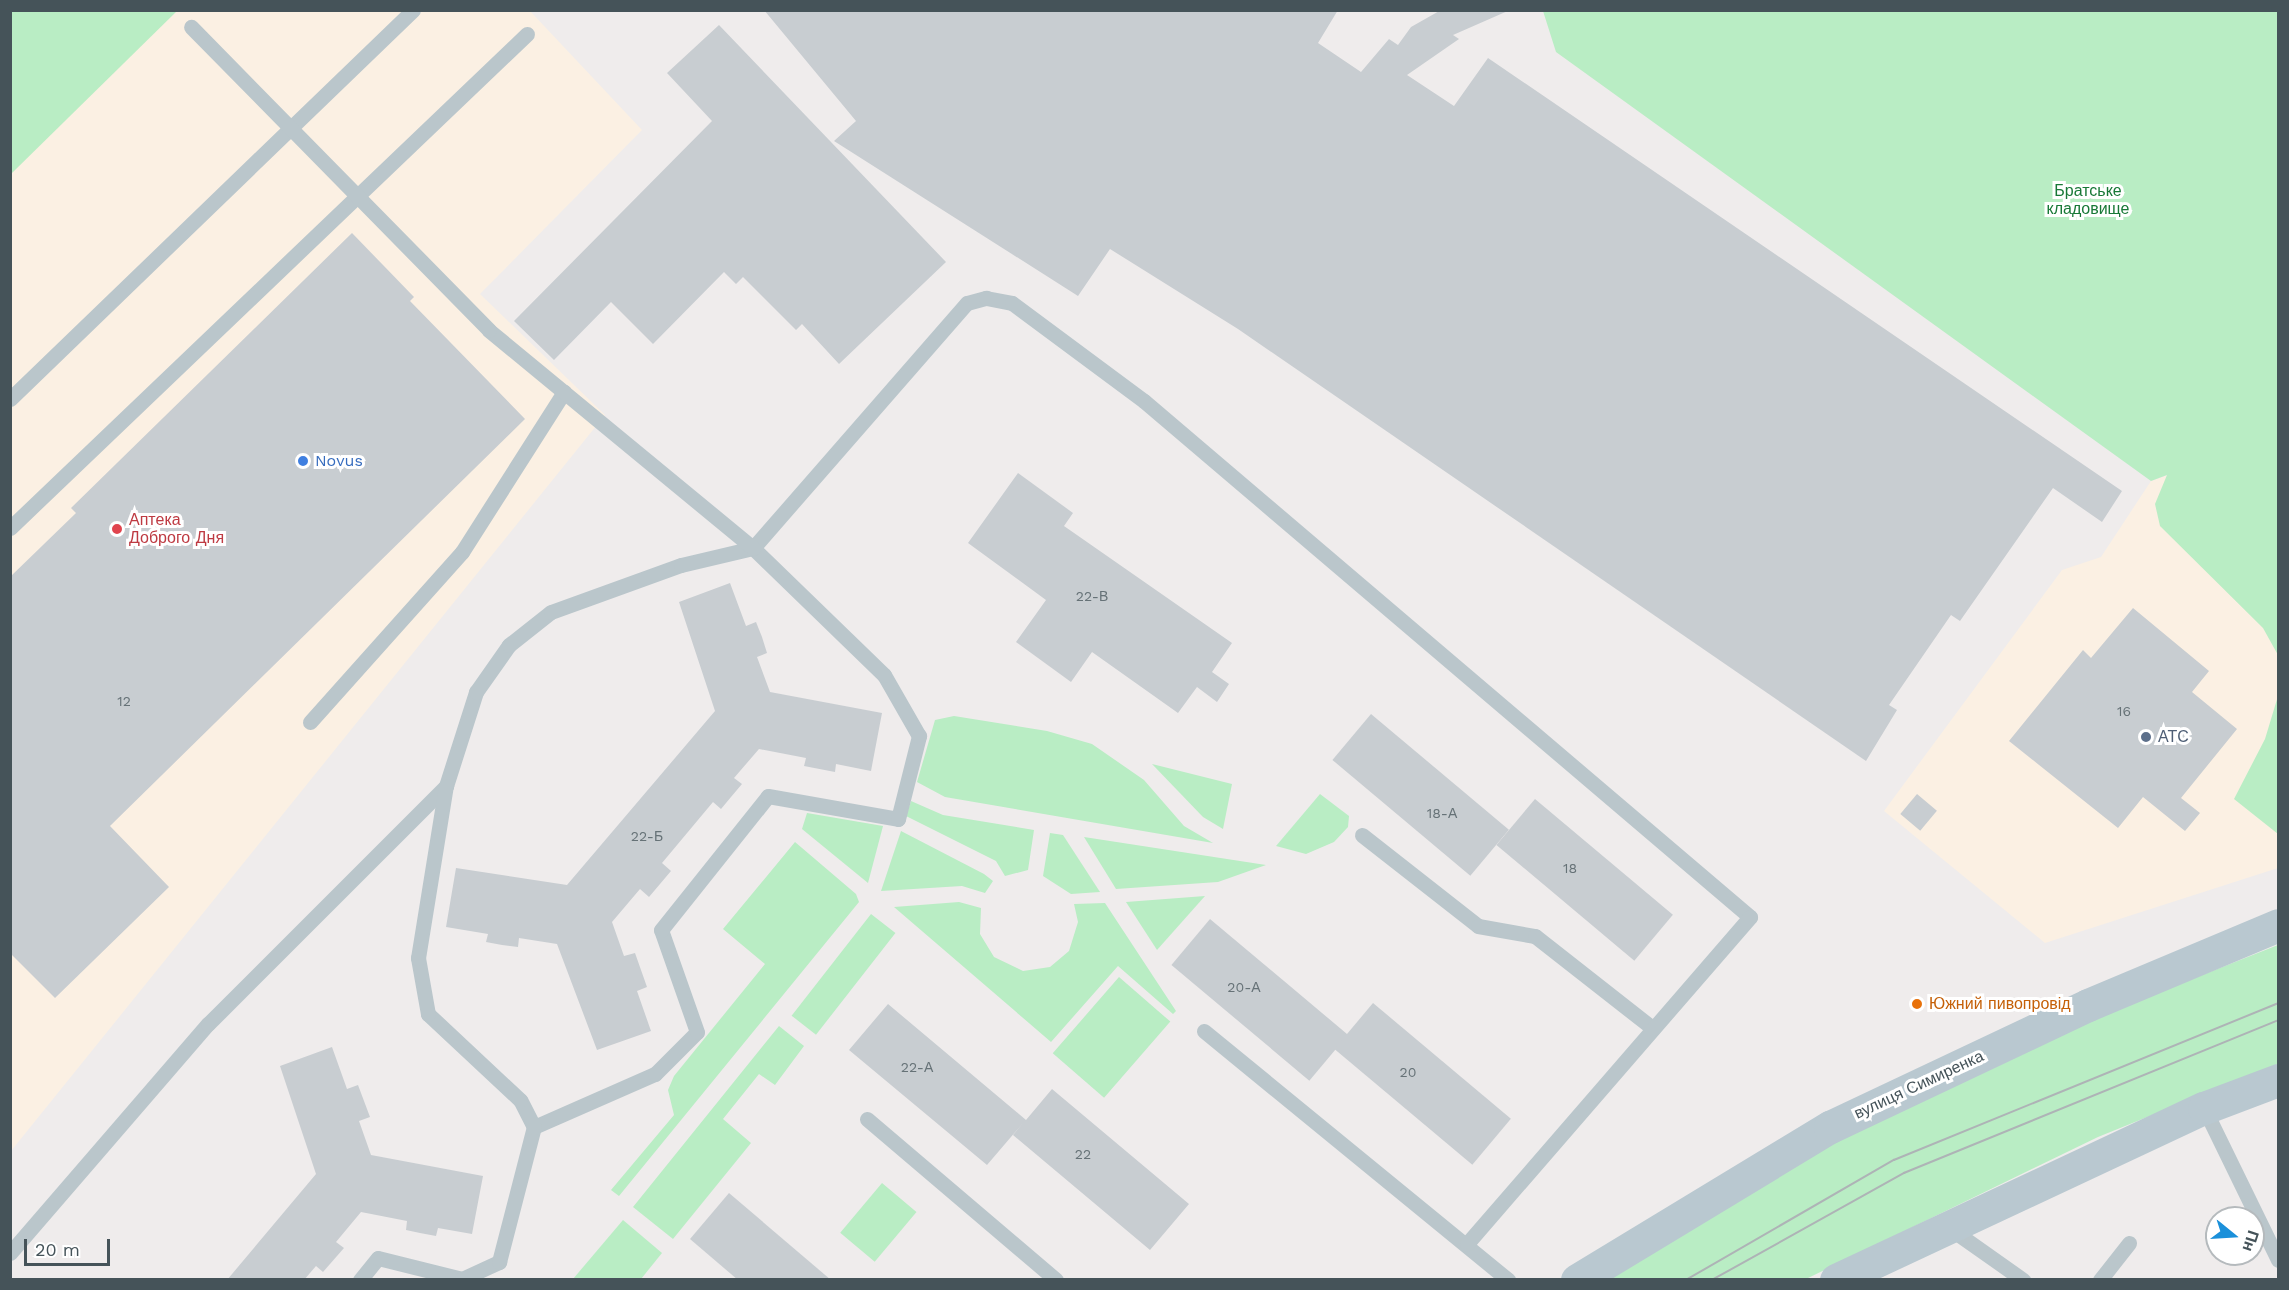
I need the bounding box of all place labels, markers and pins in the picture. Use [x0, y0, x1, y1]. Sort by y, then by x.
place label: Novus [315, 451, 363, 471]
marker: Novus [296, 454, 310, 468]
place label: Аптека Доброго Дня [129, 510, 224, 548]
marker: Аптека Доброго Дня [110, 522, 124, 536]
place label: АТС [2158, 727, 2189, 747]
marker: АТС [2139, 730, 2153, 744]
place label: Южний пивопровід [1929, 994, 2071, 1014]
marker: Южний пивопровід [1910, 997, 1924, 1011]

